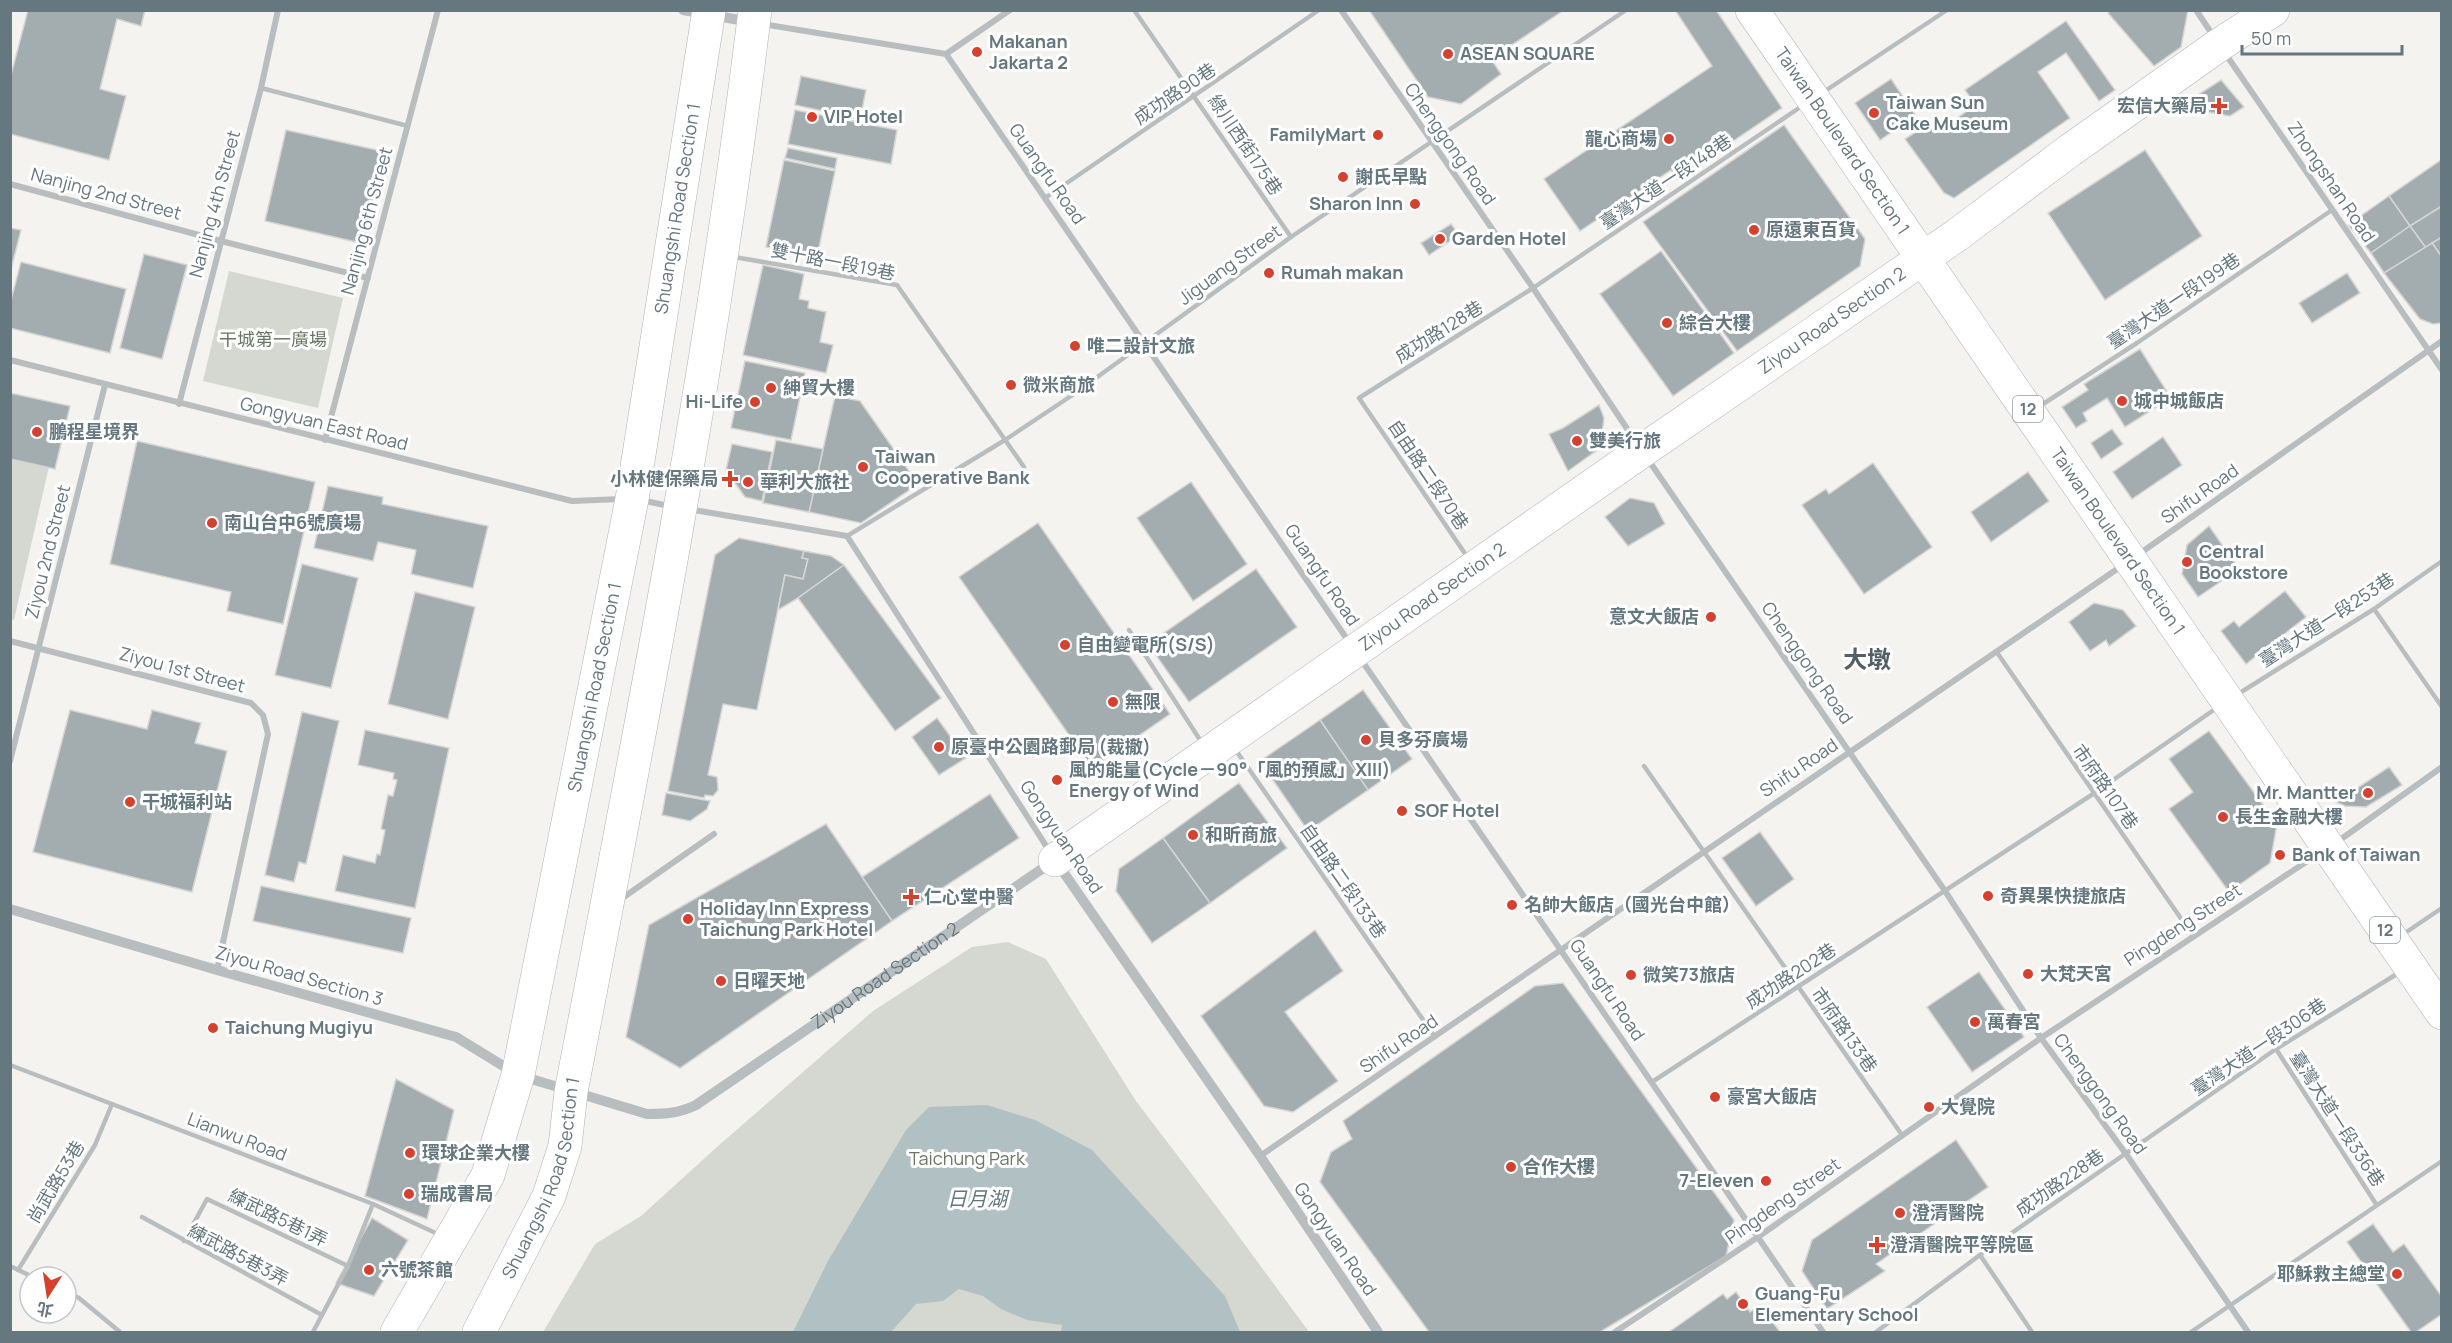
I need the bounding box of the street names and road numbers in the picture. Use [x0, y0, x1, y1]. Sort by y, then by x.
street label: Taiwan Boulevard Section 1 [1770, 42, 1916, 239]
street label: 成功路90巷 [1129, 57, 1220, 129]
street label: Chenggong Road [1400, 78, 1502, 209]
street label: 綠川西街175巷 [1203, 89, 1288, 199]
street label: Shuangshi Road Section 1 [648, 101, 705, 316]
street label: Zhongshan Road [2283, 116, 2381, 247]
street label: Guangfu Road [1004, 118, 1092, 229]
street label: Nanjing 4th Street [183, 127, 245, 280]
street label: 臺灣大道一段148巷 [1595, 128, 1736, 234]
street label: Nanjing 6th Street [335, 144, 397, 297]
street label: Nanjing 2nd Street [28, 161, 184, 225]
street label: Jiguang Street [1173, 219, 1286, 310]
street label: 雙十路一段19巷 [769, 237, 897, 285]
street label: 臺灣大道一段199巷 [2102, 247, 2245, 354]
street label: Ziyou Road Section 2 [1753, 261, 1910, 379]
street label: 成功路128巷 [1390, 295, 1487, 368]
street label: Gongyuan East Road [238, 391, 411, 456]
road number: 12 [2013, 396, 2043, 422]
street label: 自由路二段70巷 [1383, 415, 1475, 534]
street label: Taiwan Boulevard Section 1 [2046, 442, 2191, 639]
street label: Shifu Road [2156, 458, 2243, 529]
street label: Ziyou 2nd Street [19, 482, 75, 621]
street label: Guangfu Road [1280, 519, 1366, 630]
street label: Ziyou Road Section 2 [1354, 537, 1510, 656]
street label: 臺灣大道一段253巷 [2254, 566, 2399, 672]
street label: Shuangshi Road Section 1 [561, 580, 626, 794]
street label: Chenggong Road [1757, 597, 1859, 728]
street label: Ziyou 1st Street [117, 641, 248, 697]
street label: Shifu Road [1755, 732, 1842, 802]
street label: 市府路107巷 [2068, 739, 2144, 834]
street label: Gongyuan Road [1015, 775, 1109, 898]
street label: 自由路二段133巷 [1295, 818, 1392, 943]
street label: Pingdeng Street [2119, 877, 2246, 971]
street label: Ziyou Road Section 2 [806, 916, 963, 1034]
road number: 12 [2370, 917, 2400, 943]
street label: Guangfu Road [1565, 934, 1651, 1045]
street label: 成功路202巷 [1741, 937, 1840, 1013]
street label: Ziyou Road Section 3 [213, 940, 386, 1010]
street label: 市府路133巷 [1807, 982, 1883, 1077]
street label: 臺灣大道一段306巷 [2186, 992, 2331, 1100]
street label: Shifu Road [1355, 1008, 1442, 1078]
street label: Chenggong Road [2049, 1028, 2153, 1159]
street label: 臺灣大道一段336巷 [2285, 1046, 2391, 1191]
street label: Shuangshi Road Section 1 [496, 1075, 585, 1282]
street label: Lianwu Road [184, 1106, 291, 1166]
street label: 尚武路53巷 [21, 1136, 89, 1227]
street label: 成功路228巷 [2010, 1143, 2108, 1222]
street label: Pingdeng Street [1720, 1152, 1845, 1249]
street label: Gongyuan Road [1289, 1177, 1383, 1300]
street label: 練武路5巷1弄 [225, 1183, 332, 1251]
street label: 練武路5巷3弄 [184, 1218, 293, 1291]

